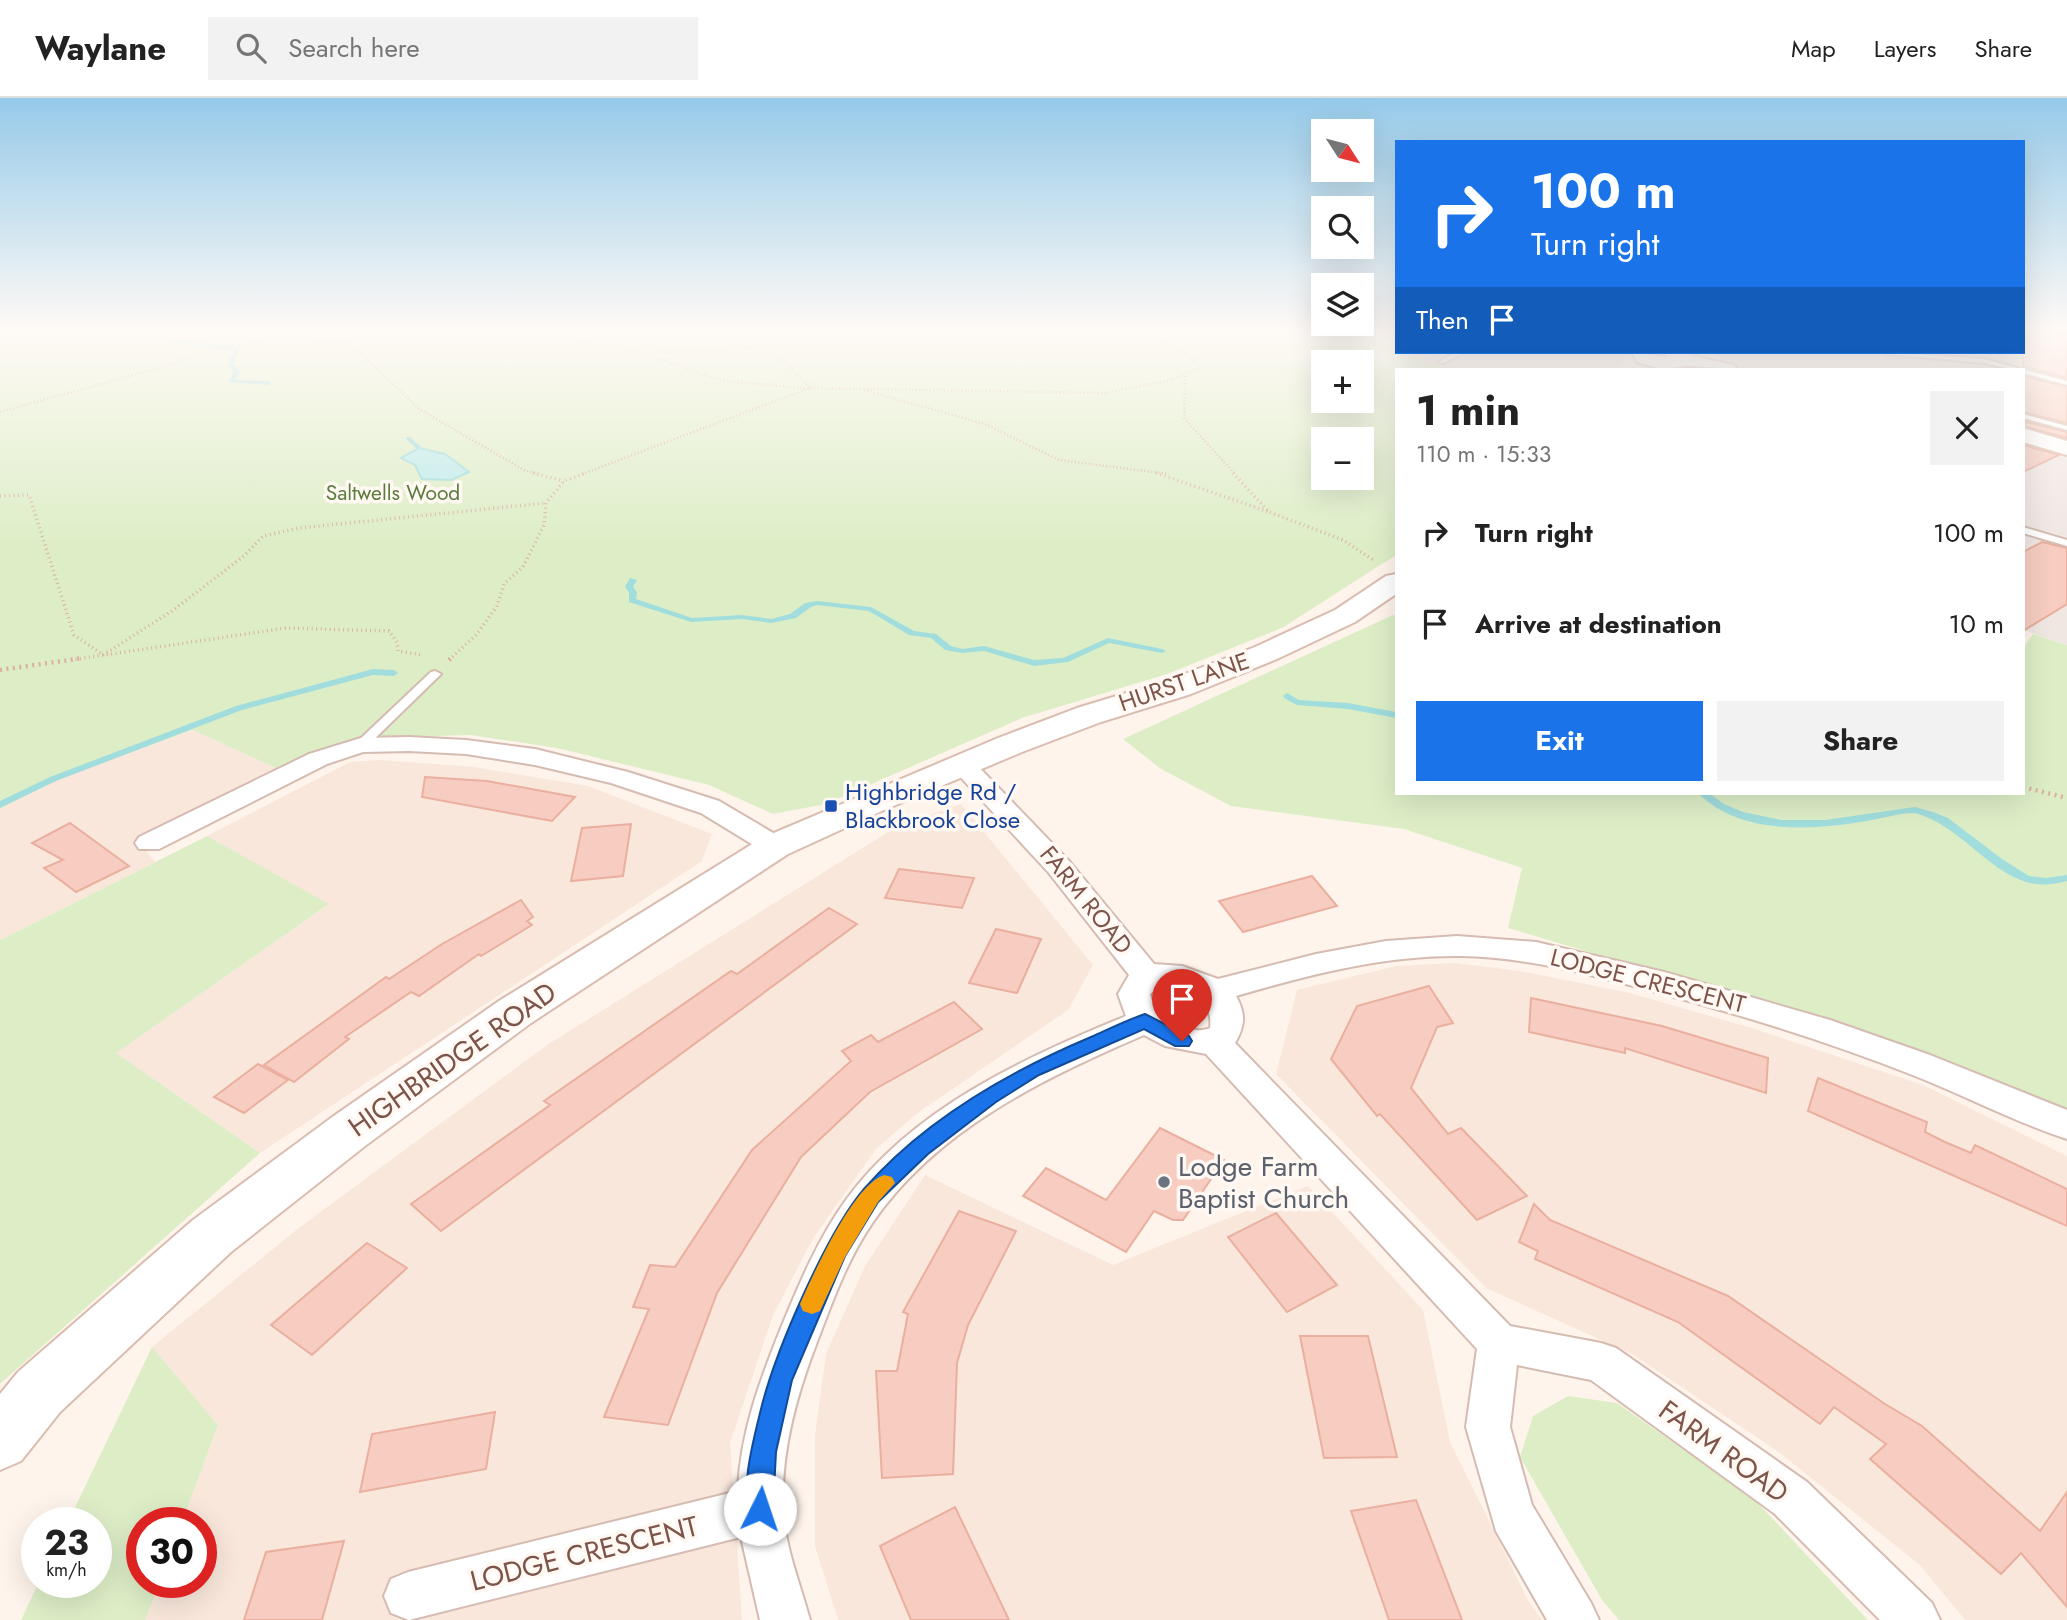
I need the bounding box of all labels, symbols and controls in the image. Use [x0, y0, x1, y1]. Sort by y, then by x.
search box [208, 17, 698, 80]
text: Waylane [35, 25, 166, 72]
icon: search [232, 29, 270, 67]
text: Search here [288, 29, 420, 67]
text: Map [1791, 31, 1836, 66]
text: Layers [1874, 31, 1936, 66]
text: Share [1974, 31, 2032, 66]
north arrow [1311, 119, 1374, 182]
map controls [1311, 119, 1374, 490]
text: 100 m [1531, 156, 1676, 226]
icon: right [1416, 168, 1507, 259]
button: search [1311, 196, 1374, 259]
text: Turn right [1531, 221, 1660, 267]
button: layers [1311, 273, 1374, 336]
text: Then [1416, 301, 1469, 339]
icon: arrive [1483, 301, 1521, 339]
button: + [1311, 350, 1374, 413]
text: 1 min [1416, 380, 1520, 441]
button: close [1930, 391, 2004, 465]
button: − [1311, 427, 1374, 490]
text: 110 m · 15:33 [1416, 437, 1551, 471]
park label: Saltwells Wood [326, 478, 460, 508]
icon: right [1416, 514, 1454, 552]
text: Turn right [1475, 514, 1593, 552]
text: 100 m [1933, 514, 2004, 552]
icon: arrive [1416, 605, 1454, 643]
text: Arrive at destination [1475, 605, 1722, 643]
text: 10 m [1949, 605, 2004, 643]
street label: HURST LANE [1114, 643, 1254, 720]
button: Exit [1416, 701, 1703, 781]
button: Share [1717, 701, 2004, 781]
place label: Highbridge Rd / Blackbrook Close [845, 774, 1020, 837]
marker: Highbridge Rd / Blackbrook Close [823, 798, 839, 814]
street label: FARM ROAD [1032, 838, 1141, 961]
street label: LODGE CRESCENT [1547, 939, 1749, 1022]
pin [1152, 969, 1212, 1041]
street label: HIGHBRIDGE ROAD [340, 972, 565, 1147]
icon: arrive [1163, 980, 1201, 1018]
place label: Lodge Farm Baptist Church [1178, 1146, 1349, 1219]
marker: Lodge Farm Baptist Church [1156, 1174, 1172, 1190]
street label: FARM ROAD [1650, 1390, 1797, 1513]
position arrow [723, 1472, 797, 1546]
street label: LODGE CRESCENT [466, 1505, 702, 1602]
speed limit sign: 30 [126, 1507, 217, 1598]
text: 23 [44, 1518, 89, 1568]
text: km/h [46, 1557, 87, 1583]

